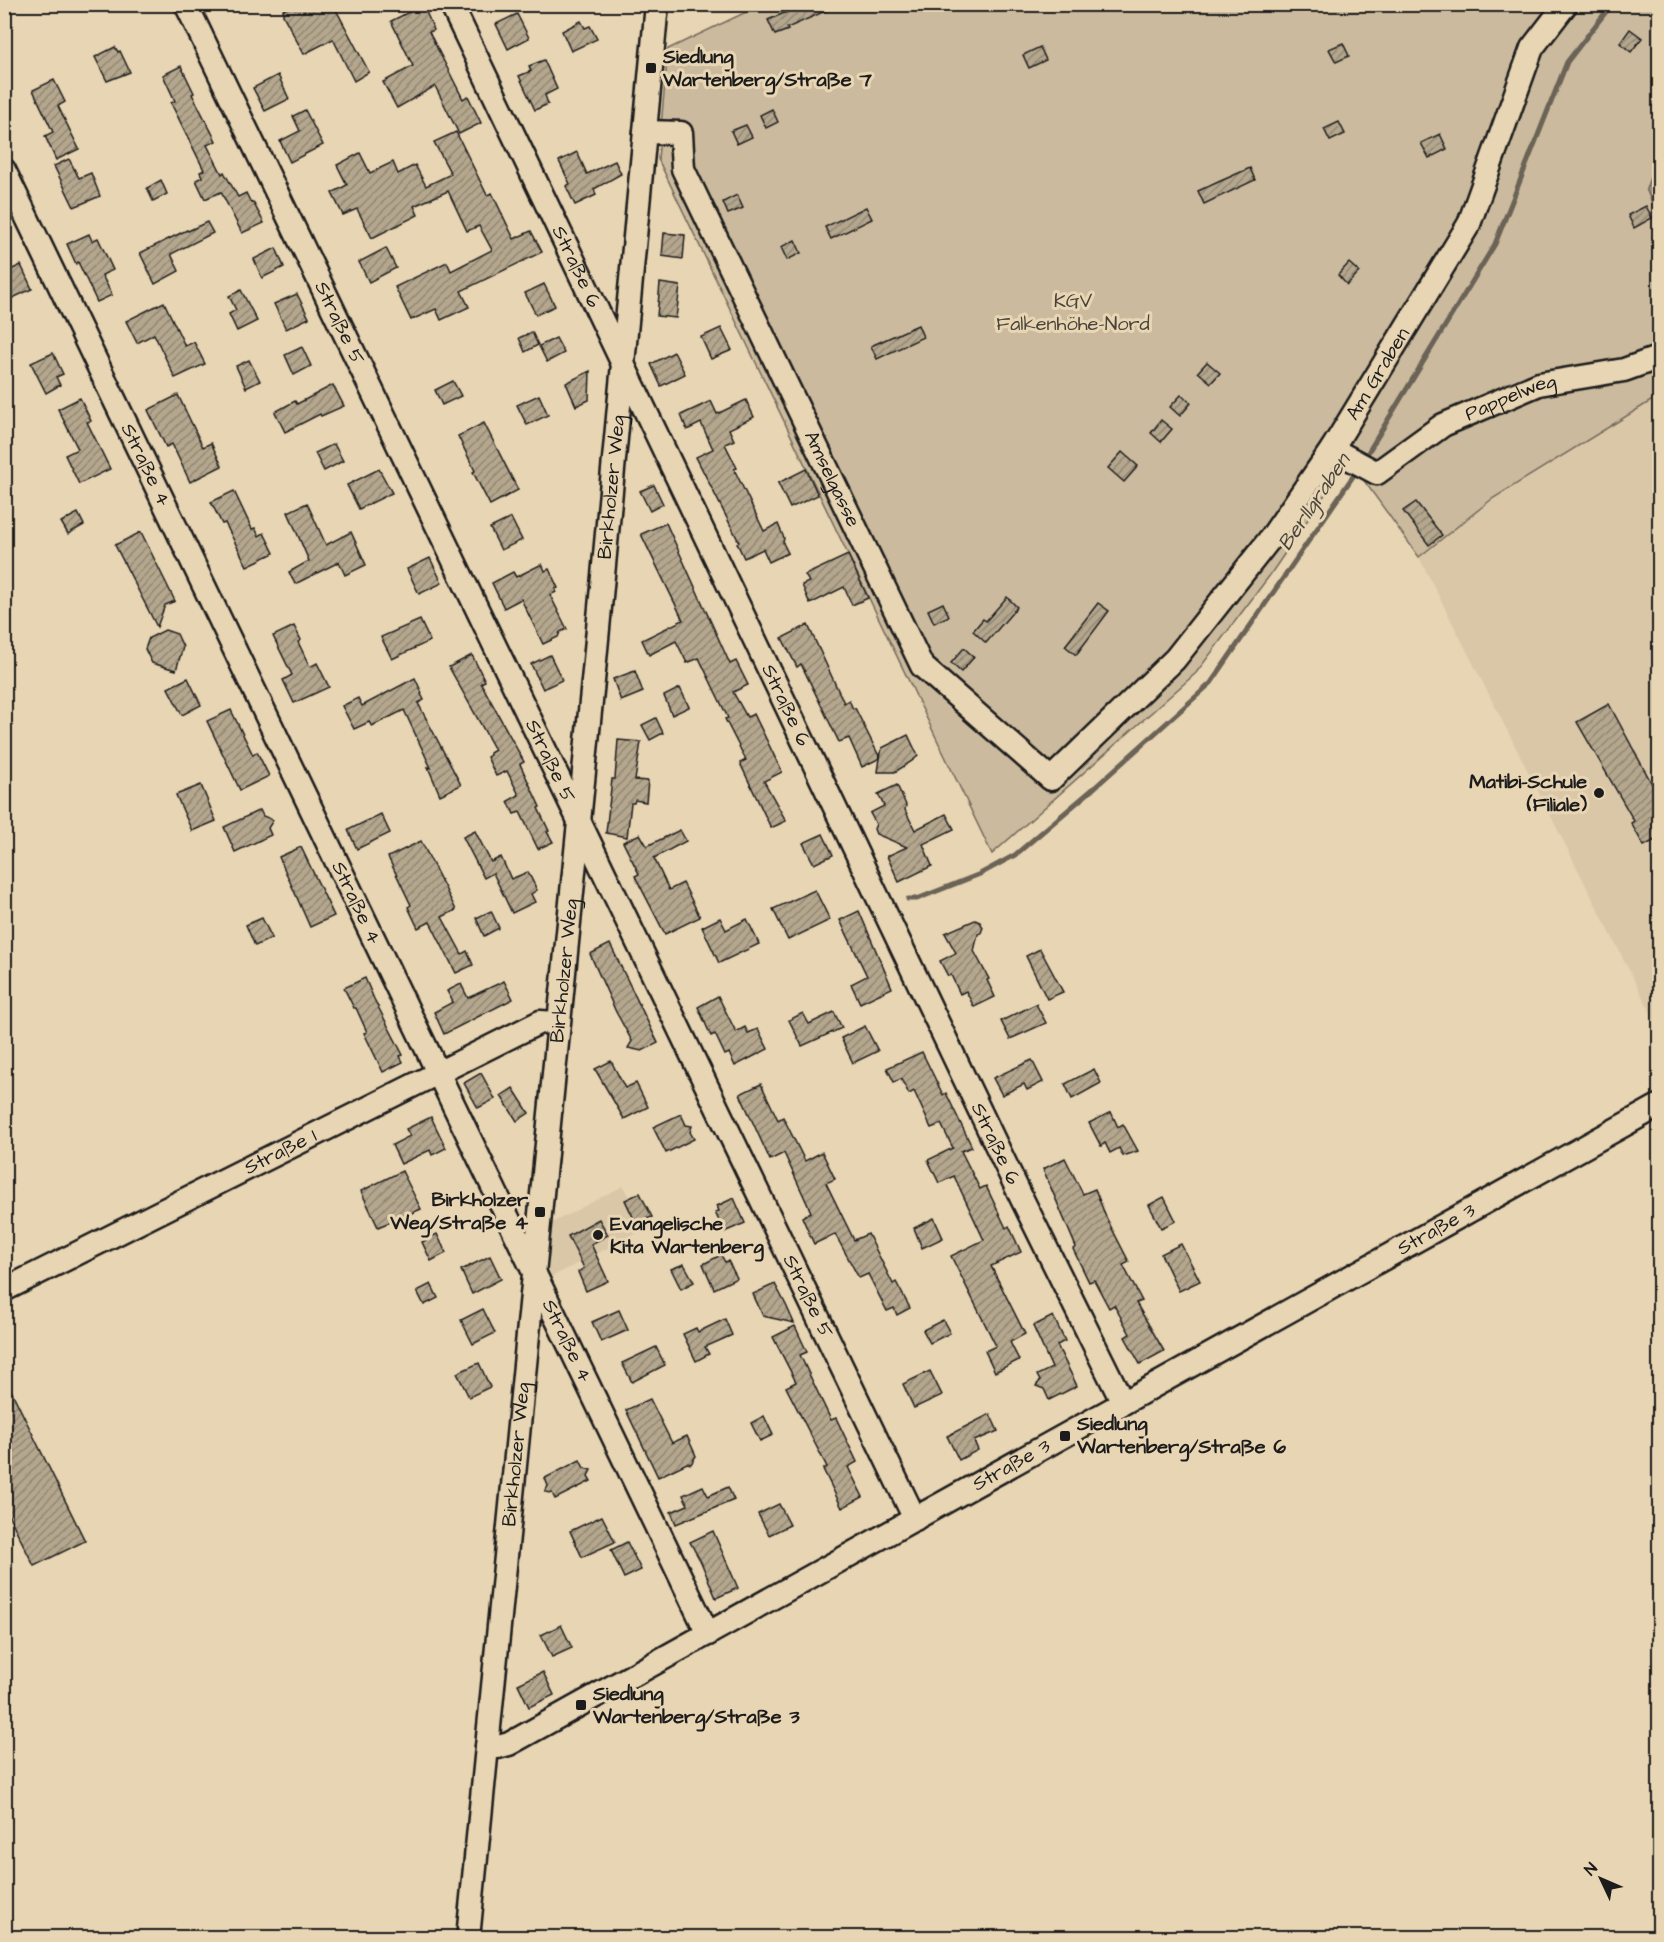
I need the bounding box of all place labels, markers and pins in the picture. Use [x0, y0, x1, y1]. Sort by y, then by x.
place label: Siedlung Wartenberg/Straße 7 [662, 43, 873, 95]
marker: Siedlung Wartenberg/Straße 7 [644, 61, 658, 75]
place label: Matibi-Schule (Filiale) [1469, 768, 1587, 819]
marker: Matibi-Schule (Filiale) [1592, 786, 1606, 800]
place label: Birkholzer Weg/Straße 4 [389, 1186, 529, 1238]
marker: Birkholzer Weg/Straße 4 [533, 1205, 547, 1219]
place label: Evangelische Kita Wartenberg [610, 1210, 764, 1262]
marker: Evangelische Kita Wartenberg [591, 1228, 605, 1242]
place label: Siedlung Wartenberg/Straße 6 [1076, 1410, 1287, 1462]
marker: Siedlung Wartenberg/Straße 6 [1058, 1429, 1072, 1443]
place label: Siedlung Wartenberg/Straße 3 [592, 1680, 801, 1732]
marker: Siedlung Wartenberg/Straße 3 [574, 1698, 588, 1712]

